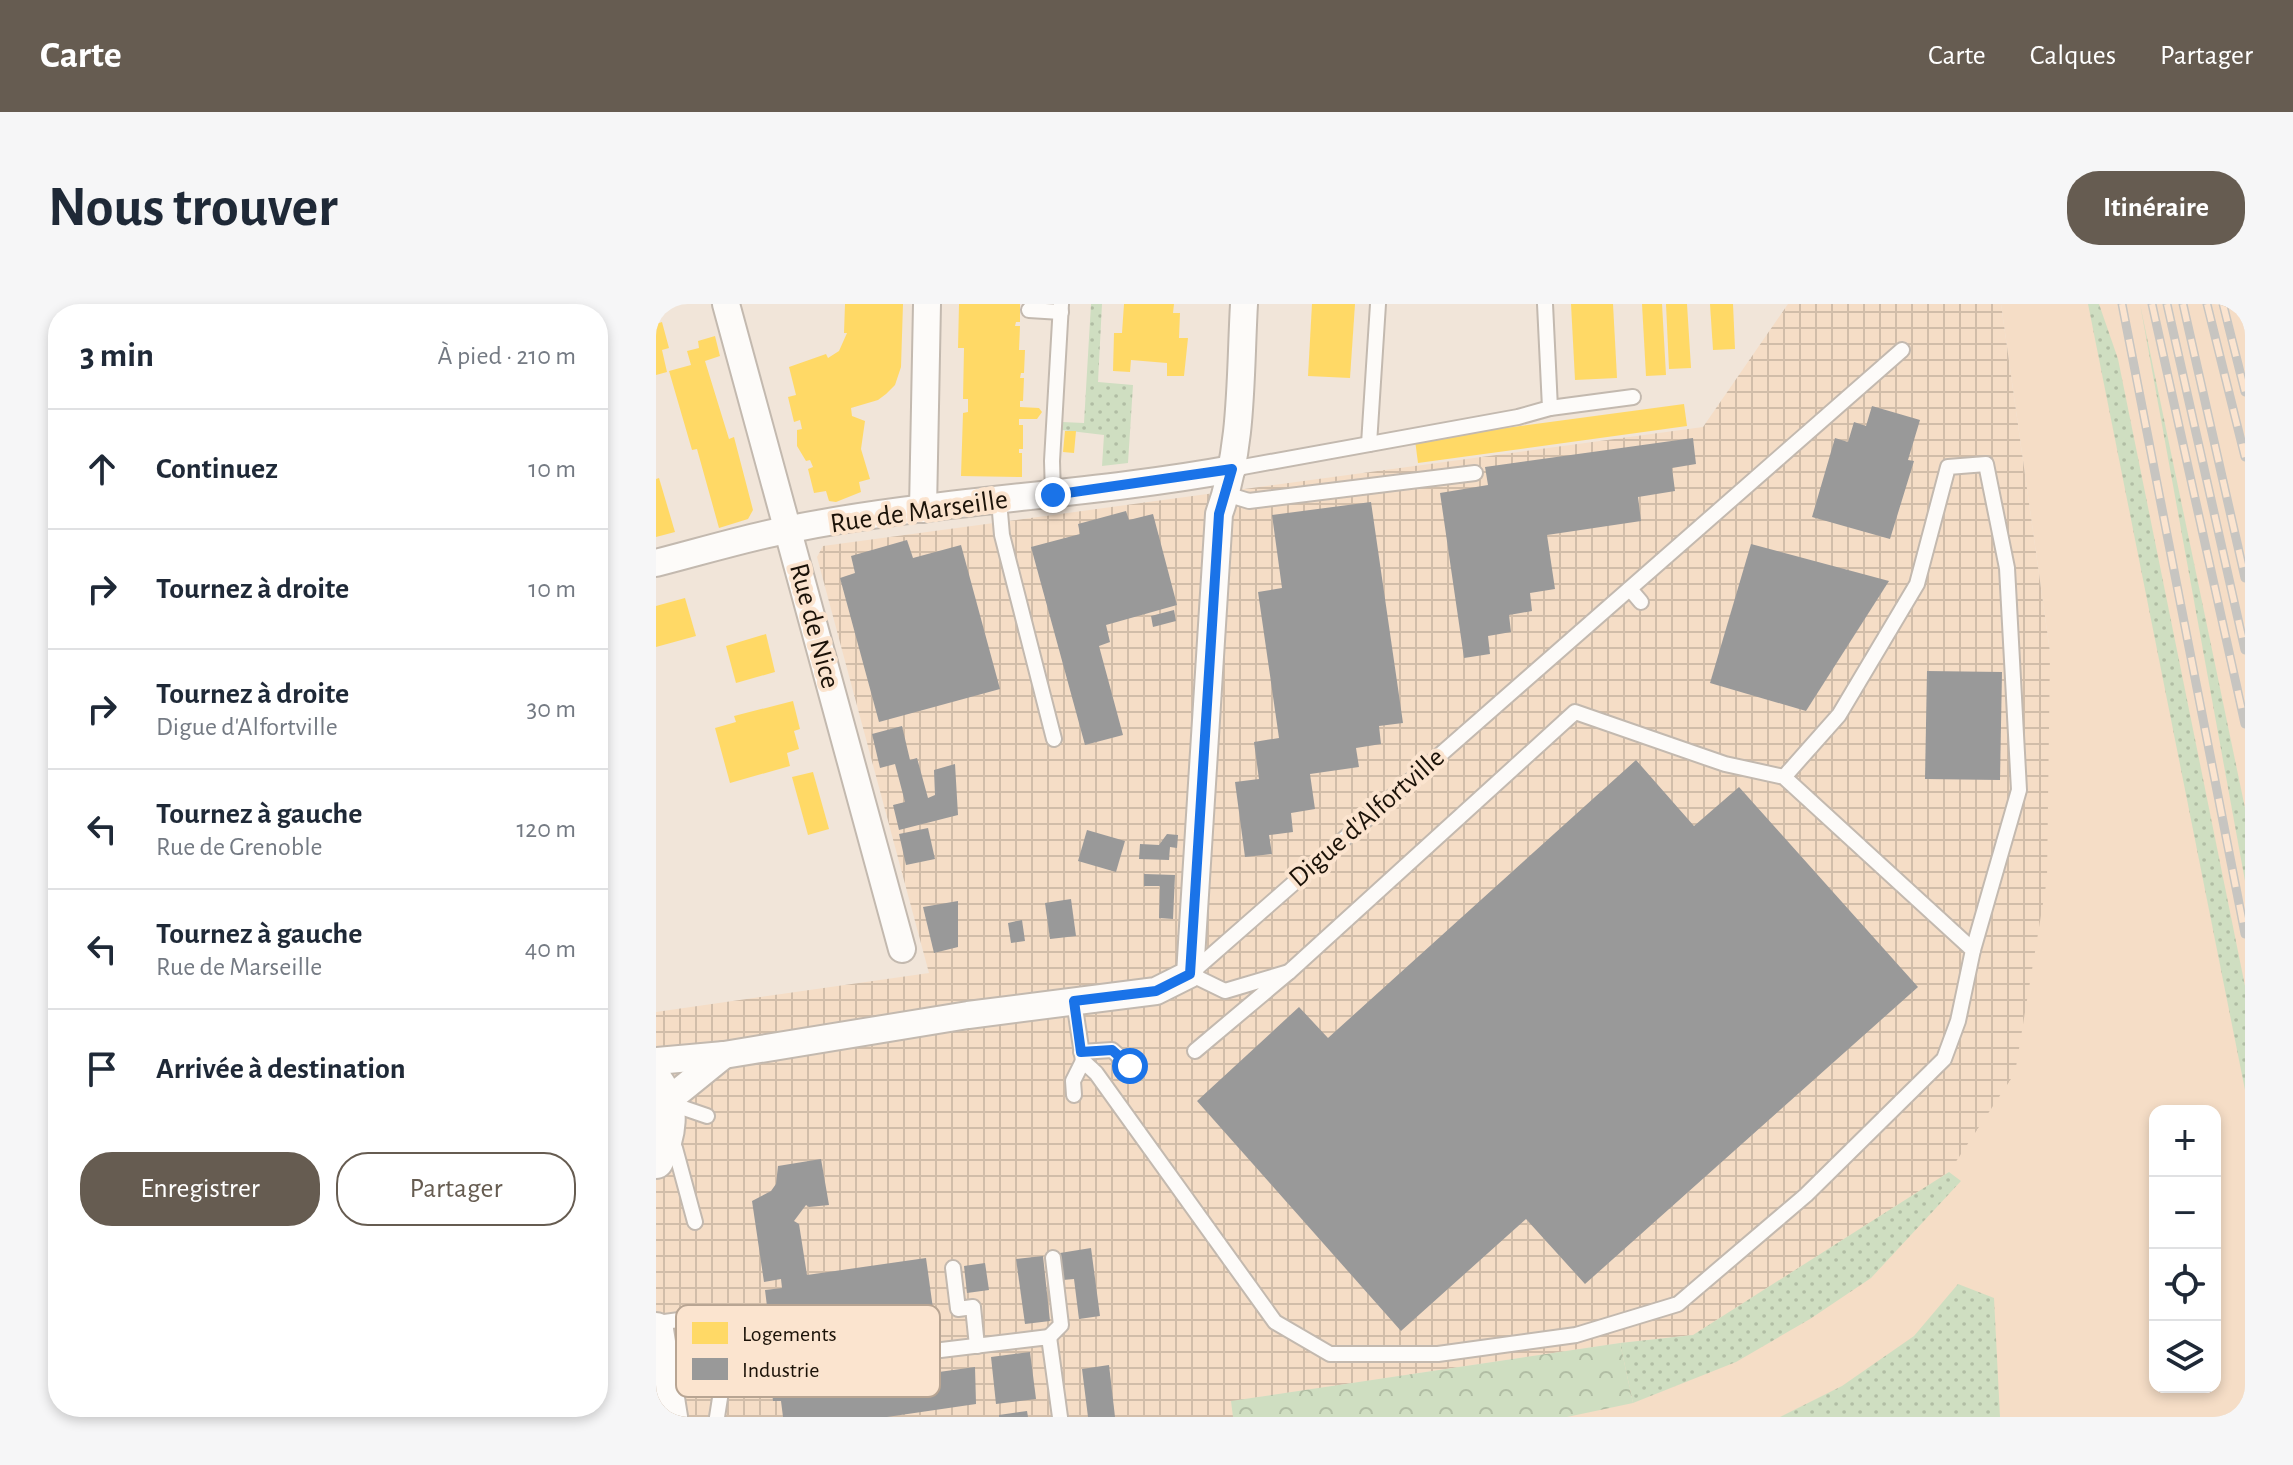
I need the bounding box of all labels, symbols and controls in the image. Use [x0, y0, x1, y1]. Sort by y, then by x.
text: Carte [40, 37, 122, 75]
text: Carte [1928, 42, 1986, 70]
text: Calques [2030, 42, 2116, 70]
text: Partager [2160, 42, 2253, 70]
button: Itinéraire [2067, 171, 2245, 245]
text: Nous trouver [48, 180, 338, 236]
text: 3 min [80, 339, 154, 373]
text: À pied · 210 m [438, 343, 576, 369]
icon: ahead [80, 447, 124, 491]
text: Continuez [156, 454, 278, 484]
text: 10 m [528, 456, 576, 482]
route end [1035, 477, 1071, 513]
street label: Rue de Marseille [828, 486, 1010, 538]
street label: Rue de Nice [784, 560, 844, 692]
icon: right [80, 567, 124, 611]
text: Tournez à droite [156, 574, 349, 604]
text: 10 m [528, 576, 576, 602]
text: Tournez à droite [156, 679, 349, 709]
icon: right [80, 687, 124, 731]
text: 30 m [526, 696, 576, 722]
text: Digue d'Alfortville [156, 714, 338, 740]
street label: Digue d'Alfortville [1284, 743, 1450, 893]
text: Tournez à gauche [156, 799, 363, 829]
icon: left [80, 807, 124, 851]
text: 120 m [516, 816, 576, 842]
text: Rue de Grenoble [156, 834, 323, 860]
text: Tournez à gauche [156, 919, 363, 949]
icon: left [80, 927, 124, 971]
text: 40 m [525, 936, 576, 962]
text: Rue de Marseille [156, 954, 322, 980]
icon: arrive [80, 1047, 124, 1091]
route start [1112, 1048, 1148, 1084]
text: Arrivée à destination [156, 1054, 406, 1084]
map controls [2149, 1105, 2221, 1393]
button: + [2149, 1105, 2221, 1177]
button: Enregistrer [80, 1152, 320, 1226]
button: Partager [336, 1152, 576, 1226]
button: − [2149, 1177, 2221, 1249]
button: locate [2149, 1249, 2221, 1321]
legend [676, 1305, 940, 1397]
button: layers [2149, 1321, 2221, 1393]
text: Logements [742, 1323, 837, 1345]
text: Industrie [742, 1359, 819, 1381]

